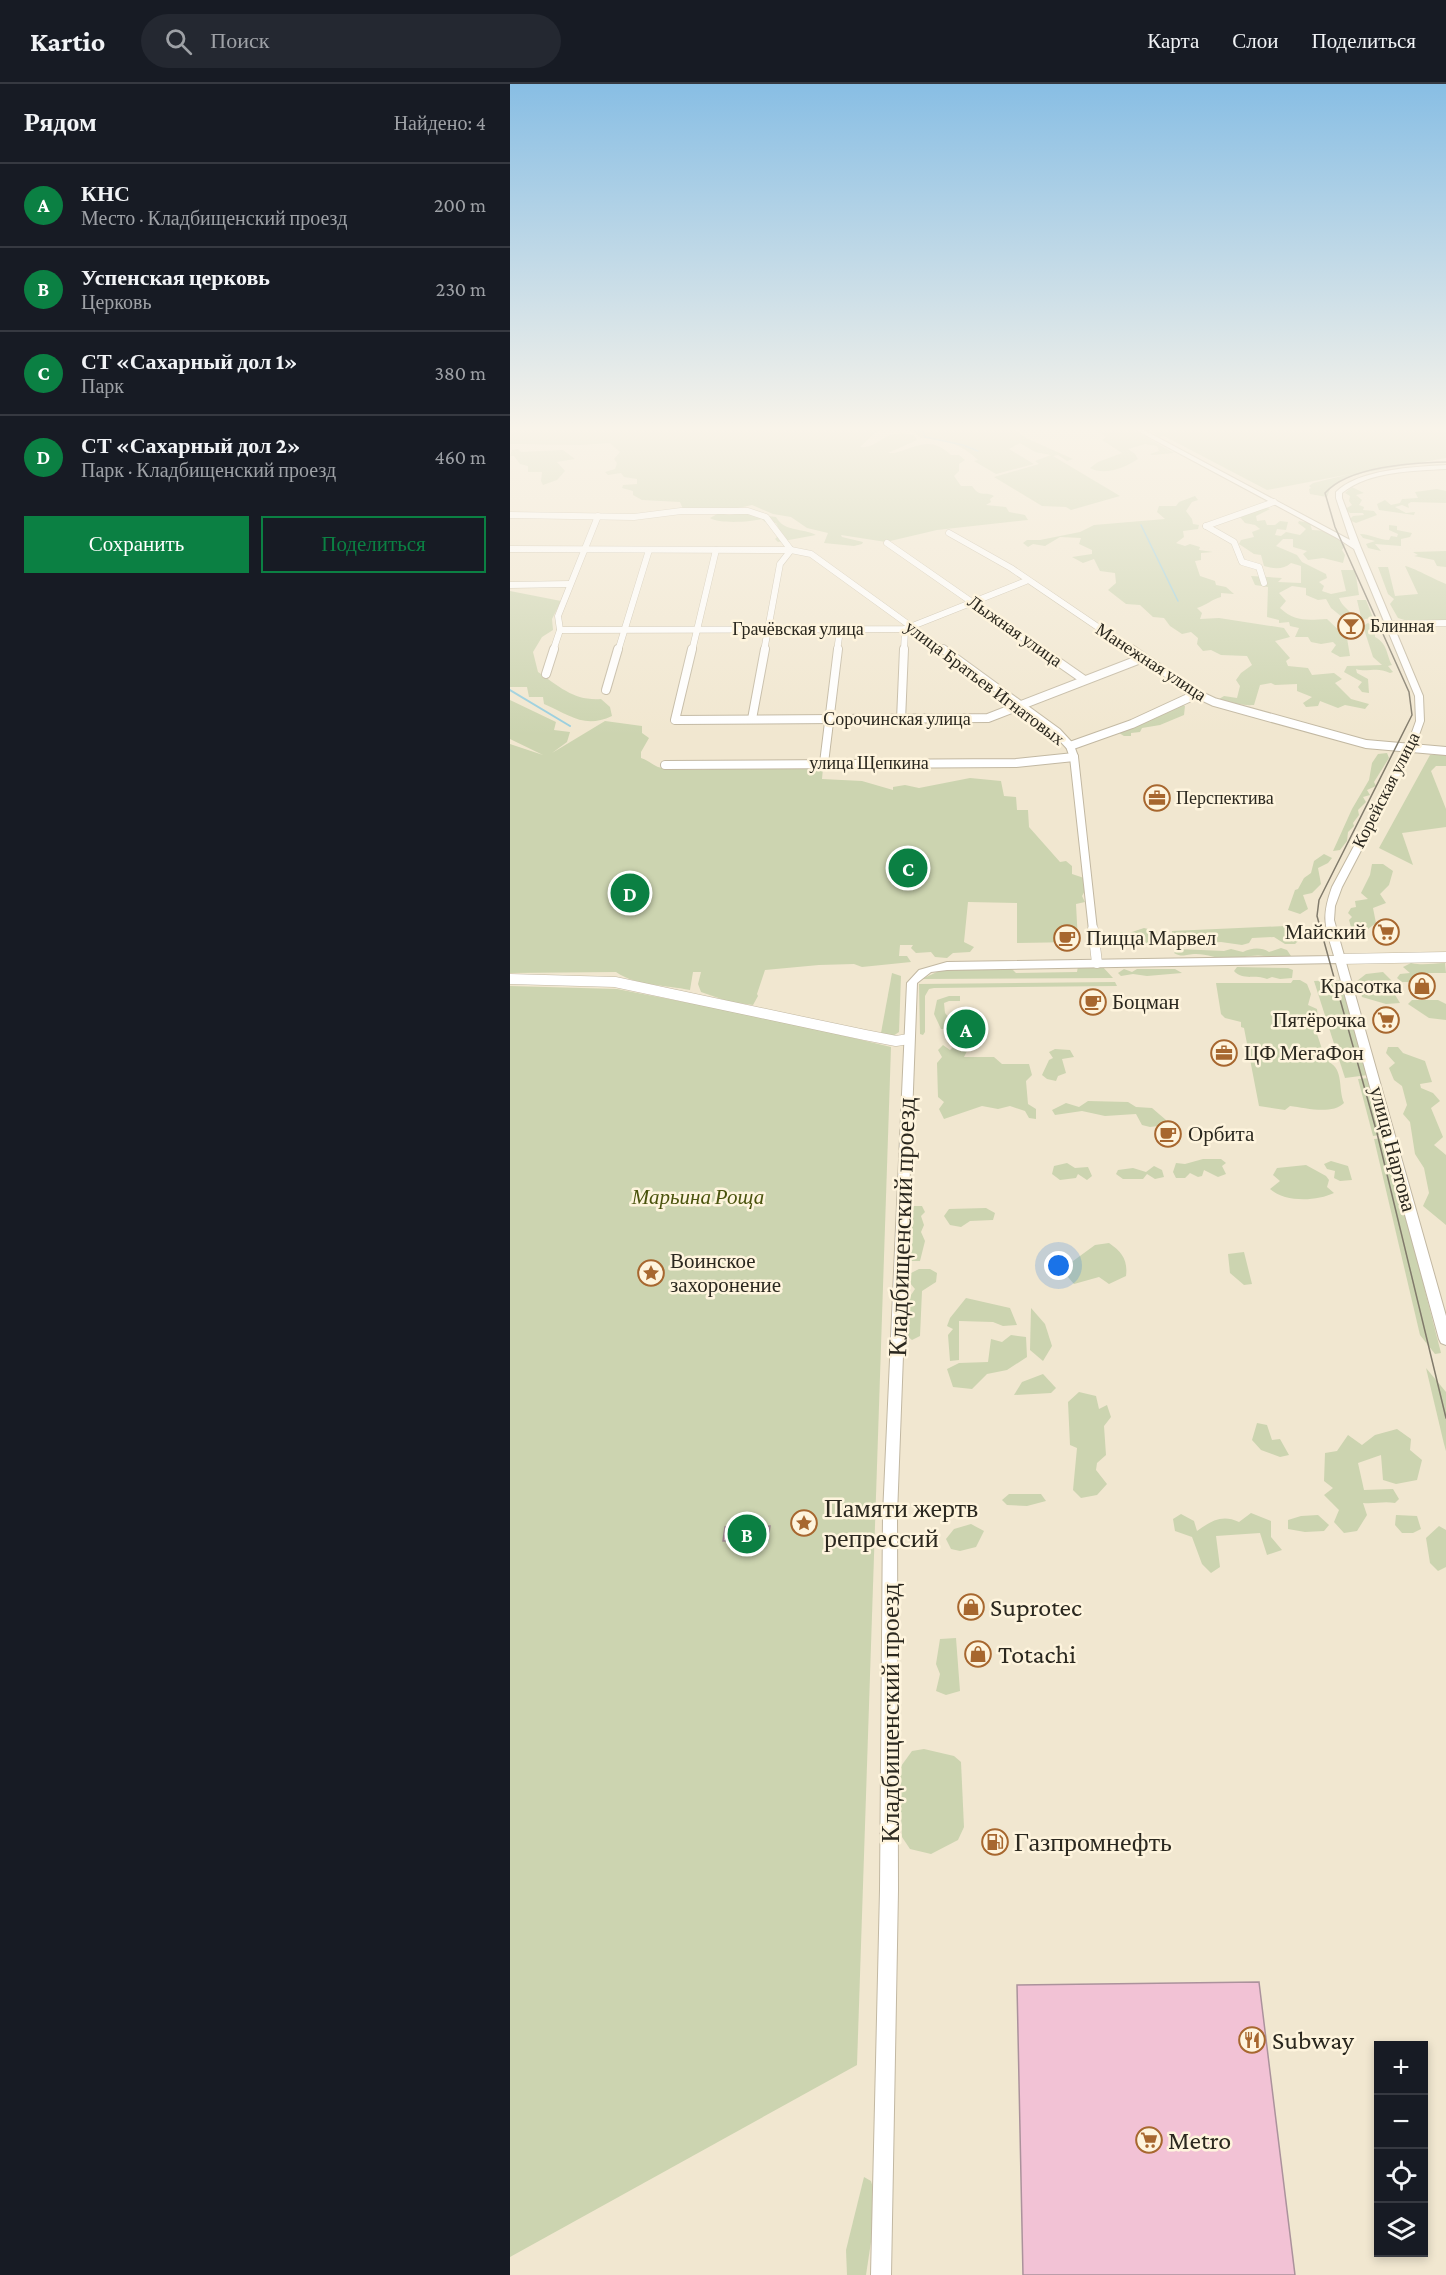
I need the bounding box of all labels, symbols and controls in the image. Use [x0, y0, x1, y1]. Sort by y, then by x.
search box [141, 14, 561, 68]
icon: search [162, 25, 195, 58]
text: Kartio [30, 26, 105, 57]
text: Поиск [210, 28, 269, 53]
text: Карта [1147, 29, 1199, 53]
text: Слои [1232, 29, 1278, 53]
text: Поделиться [1311, 29, 1416, 53]
text: Рядом [24, 108, 97, 137]
text: Найдено: 4 [394, 112, 486, 134]
text: КНС [81, 181, 130, 206]
text: A [38, 194, 49, 216]
text: 200 m [434, 194, 486, 216]
text: Место · Кладбищенский проезд [81, 207, 347, 229]
text: Успенская церковь [81, 265, 270, 290]
text: B [38, 278, 49, 300]
text: 230 m [436, 278, 486, 300]
text: Церковь [81, 291, 152, 313]
text: СТ «Сахарный дол 1» [81, 349, 298, 374]
text: C [37, 362, 50, 384]
text: 380 m [435, 362, 486, 384]
text: Парк [81, 375, 124, 397]
text: СТ «Сахарный дол 2» [81, 433, 301, 458]
text: D [37, 446, 50, 468]
text: 460 m [434, 446, 486, 468]
text: Парк · Кладбищенский проезд [81, 459, 336, 481]
button: Сохранить [24, 516, 249, 573]
button: Поделиться [261, 516, 486, 573]
street label: Лыжная улица [964, 591, 1066, 671]
bar icon: Блинная [1336, 611, 1366, 641]
place label: Блинная [1370, 616, 1434, 636]
street label: улица Братьев Игнатовых [901, 617, 1069, 749]
street label: Грачёвская улица [732, 619, 864, 639]
street label: Манежная улица [1092, 619, 1210, 705]
street label: Сорочинская улица [823, 709, 971, 729]
street label: Корейская улица [1348, 729, 1424, 851]
street label: улица Щепкина [809, 753, 929, 773]
office icon: Перспектива [1142, 783, 1172, 813]
place label: Перспектива [1176, 788, 1274, 808]
pin: C [888, 846, 928, 890]
pin: D [610, 870, 650, 916]
supermarket icon: Майский [1371, 917, 1401, 947]
place label: Майский [1285, 920, 1366, 944]
cafe icon: Пицца Марвел [1052, 923, 1082, 953]
place label: Пицца Марвел [1086, 926, 1216, 950]
shop icon: Красотка [1407, 971, 1437, 1001]
place label: Красотка [1320, 974, 1403, 998]
cafe icon: Боцман [1078, 987, 1108, 1017]
place label: Боцман [1112, 990, 1180, 1014]
supermarket icon: Пятёрочка [1371, 1005, 1401, 1035]
pin: A [946, 1006, 986, 1052]
place label: Пятёрочка [1272, 1008, 1367, 1032]
office icon: ЦФ МегаФон [1209, 1038, 1239, 1068]
place label: ЦФ МегаФон [1244, 1041, 1364, 1065]
street label: улица Нартова [1365, 1084, 1421, 1215]
street label: Кладбищенский проезд [883, 1097, 921, 1357]
cafe icon: Орбита [1153, 1119, 1183, 1149]
place label: Орбита [1188, 1122, 1255, 1146]
park label: Марьина Роща [631, 1185, 764, 1209]
place label: Воинское захоронение [670, 1249, 781, 1297]
your location [1044, 1251, 1073, 1280]
place icon: Воинское захоронение [636, 1258, 666, 1288]
place label: Памяти жертв репрессий [824, 1494, 978, 1553]
place icon: Памяти жертв репрессий [789, 1508, 819, 1538]
pin: B [728, 1512, 766, 1556]
street label: Кладбищенский проезд [876, 1583, 905, 1843]
shop icon: Suprotec [956, 1592, 986, 1622]
place label: Suprotec [990, 1593, 1082, 1622]
shop icon: Totachi [963, 1639, 993, 1669]
place label: Totachi [998, 1640, 1076, 1669]
fuel station icon: Газпромнефть [980, 1827, 1010, 1857]
place label: Газпромнефть [1014, 1828, 1172, 1857]
restaurant icon: Subway [1237, 2025, 1267, 2055]
place label: Subway [1272, 2026, 1355, 2055]
map controls [1374, 2041, 1428, 2257]
button: + [1374, 2041, 1428, 2095]
button: − [1374, 2095, 1428, 2149]
supermarket icon: Metro [1134, 2125, 1164, 2155]
place label: Metro [1168, 2126, 1231, 2155]
button: locate [1374, 2149, 1428, 2203]
button: layers [1374, 2203, 1428, 2257]

